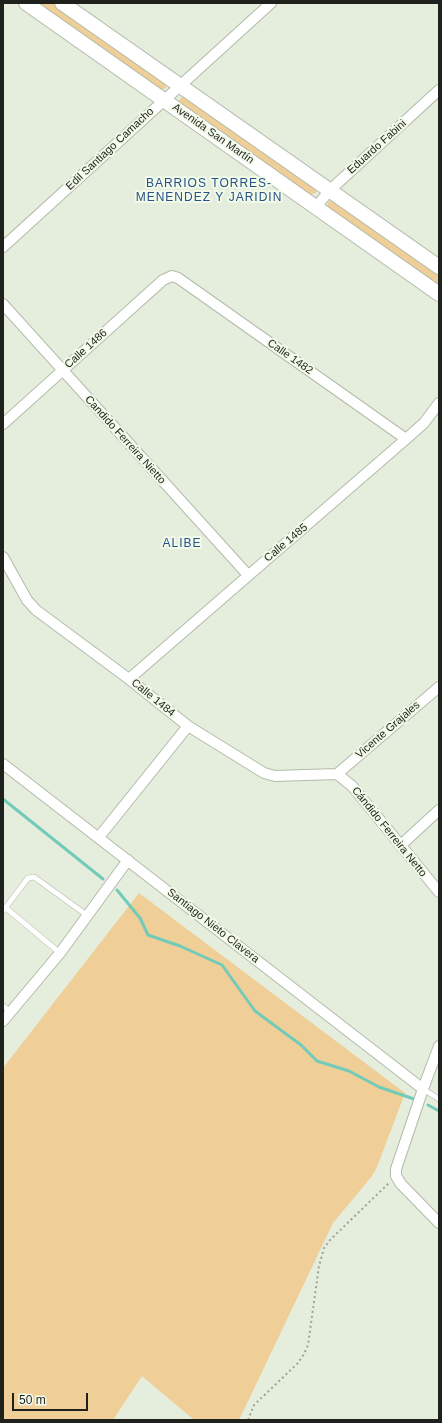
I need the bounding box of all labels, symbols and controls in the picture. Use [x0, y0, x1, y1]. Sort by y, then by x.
street label: Avenida San Martín [170, 101, 256, 167]
street label: Edil Santiago Camacho [63, 105, 157, 193]
street label: Eduardo Fabini [345, 117, 409, 177]
district label: BARRIOS TORRES- MENENDEZ Y JARIDIN [136, 177, 282, 205]
street label: Calle 1486 [62, 326, 110, 372]
street label: Calle 1482 [265, 337, 315, 377]
street label: Candido Ferreira Nietto [82, 393, 168, 487]
street label: Calle 1485 [262, 521, 310, 565]
district label: ALIBE [162, 537, 202, 551]
street label: Calle 1484 [128, 676, 178, 720]
street label: Vicente Grajales [353, 699, 423, 761]
street label: Cándido Ferreira Netto [349, 784, 429, 880]
street label: Santiago Nieto Clavera [164, 886, 262, 966]
scale bar [14, 1385, 90, 1411]
text: 50 m [19, 1393, 46, 1407]

